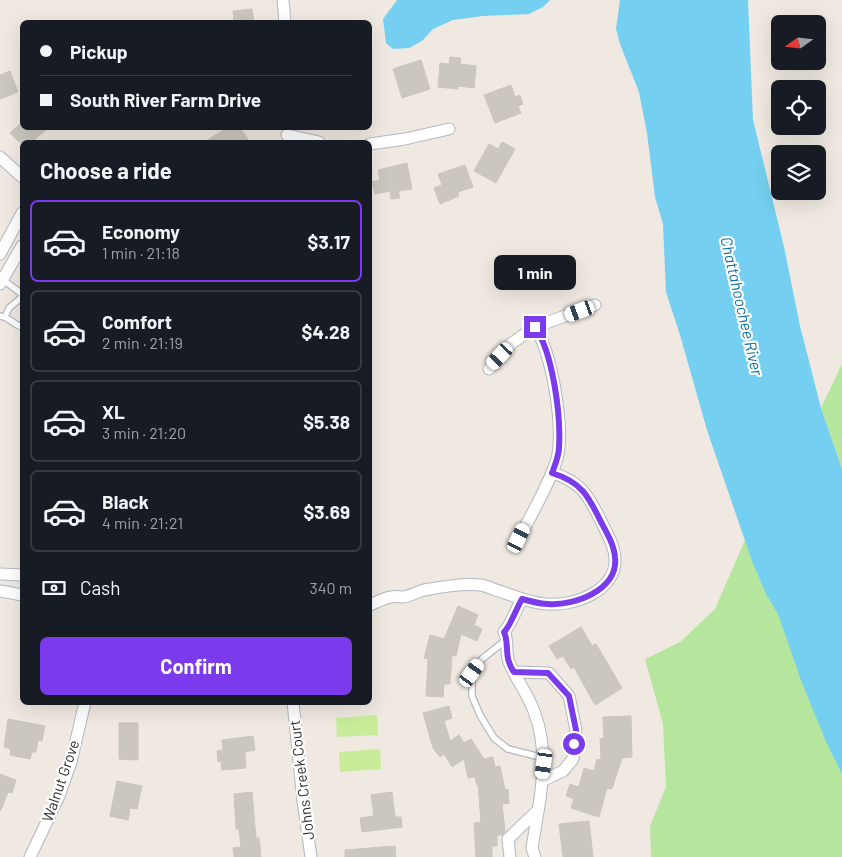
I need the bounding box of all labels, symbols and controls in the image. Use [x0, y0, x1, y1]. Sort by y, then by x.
north arrow [771, 15, 826, 70]
map controls [771, 15, 826, 200]
text: Pickup [70, 40, 128, 63]
button: locate [771, 80, 826, 135]
text: South River Farm Drive [70, 88, 261, 111]
button: layers [771, 145, 826, 200]
text: Choose a ride [40, 157, 172, 183]
icon: car [42, 219, 87, 264]
text: Economy [102, 220, 180, 243]
text: $3.17 [308, 230, 350, 253]
water label: Chattahoochee River [717, 235, 768, 378]
text: 1 min · 21:18 [102, 243, 180, 262]
callout: 1 min [494, 255, 576, 290]
text: 1 min [517, 263, 553, 282]
car [563, 299, 596, 323]
icon: car [42, 309, 87, 354]
text: Comfort [102, 310, 172, 333]
route end [524, 316, 546, 338]
text: $4.28 [302, 320, 350, 343]
text: 2 min · 21:19 [102, 333, 183, 352]
car [484, 340, 515, 372]
icon: car [42, 399, 87, 444]
text: XL [102, 400, 125, 423]
text: $5.38 [303, 410, 350, 433]
text: 3 min · 21:20 [102, 423, 186, 442]
icon: car [42, 489, 87, 534]
text: Black [102, 490, 149, 513]
text: $3.69 [303, 500, 350, 523]
text: 4 min · 21:21 [102, 513, 183, 532]
car [505, 521, 532, 555]
icon: cash [40, 574, 68, 602]
text: Cash [80, 576, 121, 599]
text: 340 m [309, 578, 352, 597]
button: Confirm [40, 637, 352, 695]
car [457, 656, 486, 690]
street label: Johns Creek Court [285, 719, 317, 841]
route start [563, 733, 585, 755]
street label: Walnut Grove [38, 737, 82, 824]
car [534, 748, 553, 780]

